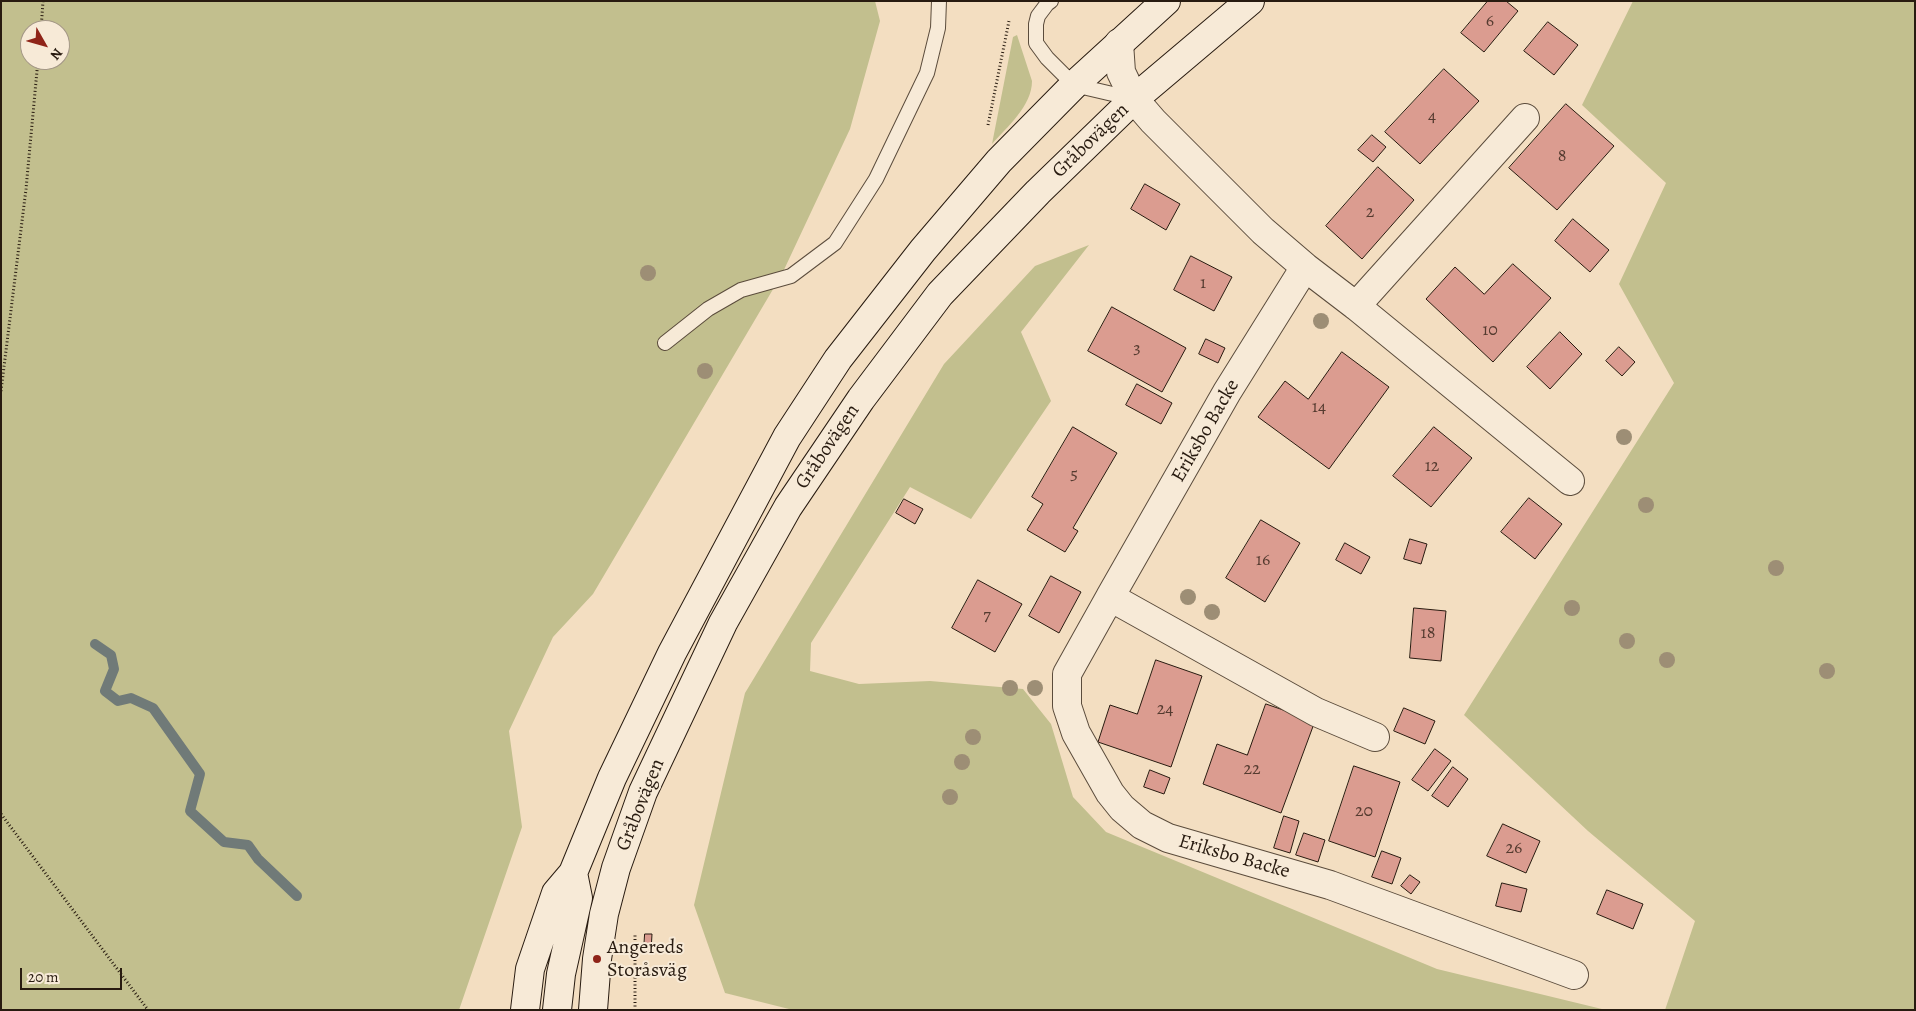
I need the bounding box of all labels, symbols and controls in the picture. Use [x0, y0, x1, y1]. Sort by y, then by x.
house number: 6 [1486, 11, 1494, 33]
north arrow [20, 20, 70, 70]
text: N [46, 44, 67, 64]
street label: Gråbovägen [1048, 99, 1134, 183]
house number: 4 [1428, 106, 1436, 128]
house number: 8 [1558, 146, 1566, 168]
house number: 2 [1366, 202, 1374, 224]
house number: 1 [1200, 273, 1206, 295]
house number: 10 [1482, 320, 1498, 342]
house number: 3 [1133, 338, 1141, 360]
street label: Eriksbo Backe [1167, 375, 1245, 487]
house number: 14 [1312, 397, 1326, 419]
street label: Gråbovägen [791, 400, 865, 494]
house number: 12 [1425, 456, 1439, 478]
house number: 5 [1070, 464, 1078, 486]
house number: 16 [1256, 550, 1270, 572]
house number: 7 [983, 605, 991, 627]
house number: 18 [1421, 623, 1435, 645]
house number: 24 [1157, 699, 1173, 721]
street label: Gråbovägen [612, 755, 670, 855]
house number: 22 [1243, 759, 1261, 781]
house number: 20 [1355, 801, 1373, 823]
street label: Eriksbo Backe [1176, 830, 1292, 884]
house number: 26 [1506, 838, 1522, 860]
place label: Angereds Storåsväg [607, 936, 687, 983]
marker: Angereds Storåsväg [591, 953, 603, 965]
scale bar [22, 958, 125, 990]
text: 20 m [28, 967, 59, 987]

